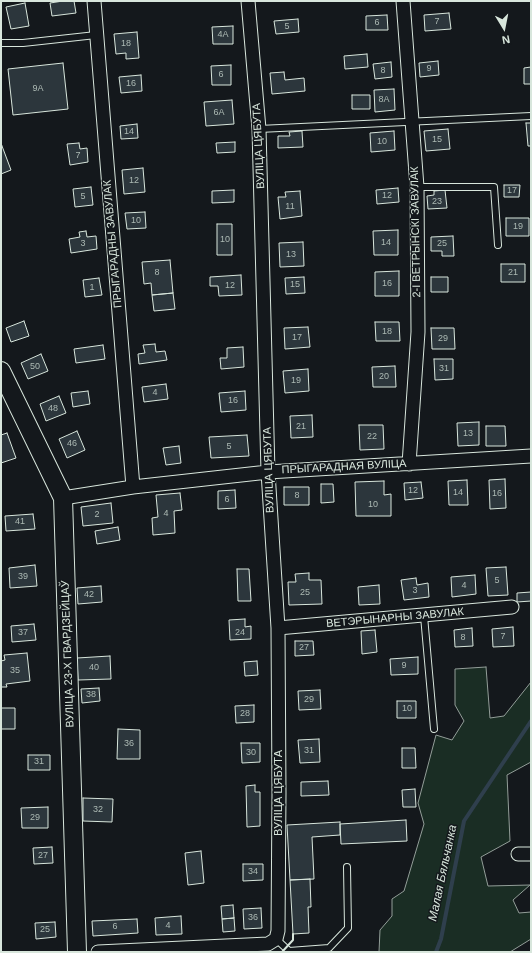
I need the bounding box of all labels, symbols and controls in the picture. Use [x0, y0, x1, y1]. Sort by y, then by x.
north arrow [484, 8, 524, 48]
house number: 7 [434, 17, 440, 27]
house number: 6 [374, 18, 380, 28]
house number: 5 [284, 22, 290, 32]
house number: 4А [217, 30, 229, 40]
text: N [501, 33, 511, 46]
house number: 18 [121, 39, 131, 49]
house number: 9 [426, 64, 432, 74]
house number: 8 [380, 66, 386, 76]
house number: 6 [218, 70, 224, 80]
house number: 16 [126, 79, 136, 89]
house number: 9А [32, 84, 44, 94]
house number: 8А [378, 95, 390, 105]
street label: ВУЛІЦА ЦЯБУТА [250, 103, 268, 189]
house number: 6А [213, 108, 225, 118]
house number: 14 [124, 127, 134, 137]
house number: 15 [432, 135, 442, 145]
house number: 10 [377, 137, 387, 147]
house number: 7 [75, 151, 81, 161]
street label: 2-І ВЕТРЫНСКІ ЗАВУЛАК [408, 166, 424, 298]
house number: 12 [129, 176, 139, 186]
street label: ПРЫГАРАДНЫ ЗАВУЛАК [101, 179, 125, 309]
house number: 17 [507, 186, 517, 196]
house number: 12 [382, 191, 392, 201]
house number: 5 [80, 192, 86, 202]
house number: 23 [432, 197, 442, 207]
house number: 11 [285, 202, 295, 212]
house number: 10 [131, 216, 141, 226]
house number: 19 [513, 222, 523, 232]
house number: 10 [220, 235, 230, 245]
house number: 14 [381, 238, 391, 248]
house number: 3 [80, 239, 86, 249]
house number: 25 [437, 239, 447, 249]
house number: 13 [286, 250, 296, 260]
house number: 8 [154, 268, 160, 278]
house number: 21 [508, 268, 518, 278]
house number: 16 [382, 279, 392, 289]
house number: 15 [290, 280, 300, 290]
house number: 12 [225, 281, 235, 291]
house number: 1 [89, 283, 95, 293]
house number: 18 [382, 327, 392, 337]
house number: 17 [292, 333, 302, 343]
house number: 29 [438, 334, 448, 344]
house number: 50 [30, 362, 40, 372]
house number: 31 [439, 364, 449, 374]
house number: 20 [379, 372, 389, 382]
house number: 19 [291, 376, 301, 386]
house number: 4 [152, 388, 158, 398]
house number: 16 [228, 396, 238, 406]
house number: 48 [48, 404, 58, 414]
house number: 21 [296, 422, 306, 432]
street label: ВУЛІЦА ЦЯБУТА [261, 427, 277, 513]
house number: 13 [463, 429, 473, 439]
house number: 22 [367, 432, 377, 442]
house number: 46 [67, 439, 77, 449]
house number: 5 [226, 442, 232, 452]
street label: ПРЫГАРАДНАЯ ВУЛІЦА [281, 457, 407, 477]
house number: 12 [408, 486, 418, 496]
house number: 14 [453, 488, 463, 498]
house number: 16 [492, 489, 502, 499]
house number: 8 [294, 491, 300, 501]
house number: 6 [224, 495, 230, 505]
house number: 10 [368, 500, 378, 510]
house number: 4 [163, 509, 169, 519]
house number: 2 [94, 510, 100, 520]
house number: 41 [15, 517, 25, 527]
house number: 39 [18, 572, 28, 582]
house number: 5 [494, 576, 500, 586]
street label: ВУЛІЦА 23-Х ГВАРДЗЕЙЦАЎ [59, 580, 77, 728]
house number: 4 [461, 581, 467, 591]
house number: 3 [412, 586, 418, 596]
house number: 25 [300, 588, 310, 598]
house number: 42 [84, 590, 94, 600]
street label: ВЕТЭРЫНАРНЫ ЗАВУЛАК [326, 605, 464, 631]
house number: 37 [18, 628, 28, 638]
house number: 24 [235, 628, 245, 638]
house number: 7 [500, 632, 506, 642]
house number: 8 [460, 633, 466, 643]
house number: 27 [299, 643, 309, 653]
house number: 9 [401, 661, 407, 671]
house number: 40 [89, 663, 99, 673]
house number: 35 [10, 666, 20, 676]
house number: 38 [86, 690, 96, 700]
house number: 29 [304, 695, 314, 705]
house number: 10 [402, 704, 412, 714]
house number: 28 [240, 709, 250, 719]
house number: 36 [124, 739, 134, 749]
house number: 31 [304, 746, 314, 756]
house number: 30 [246, 748, 256, 758]
street label: ВУЛІЦА ЦЯБУТА [272, 750, 286, 836]
house number: 31 [34, 757, 44, 767]
house number: 32 [93, 805, 103, 815]
house number: 29 [30, 813, 40, 823]
water label: Малая Бяльчанка [426, 824, 460, 922]
house number: 27 [38, 851, 48, 861]
house number: 34 [248, 867, 258, 877]
house number: 36 [248, 913, 258, 923]
house number: 4 [165, 921, 171, 931]
house number: 6 [112, 922, 118, 932]
house number: 25 [40, 925, 50, 935]

